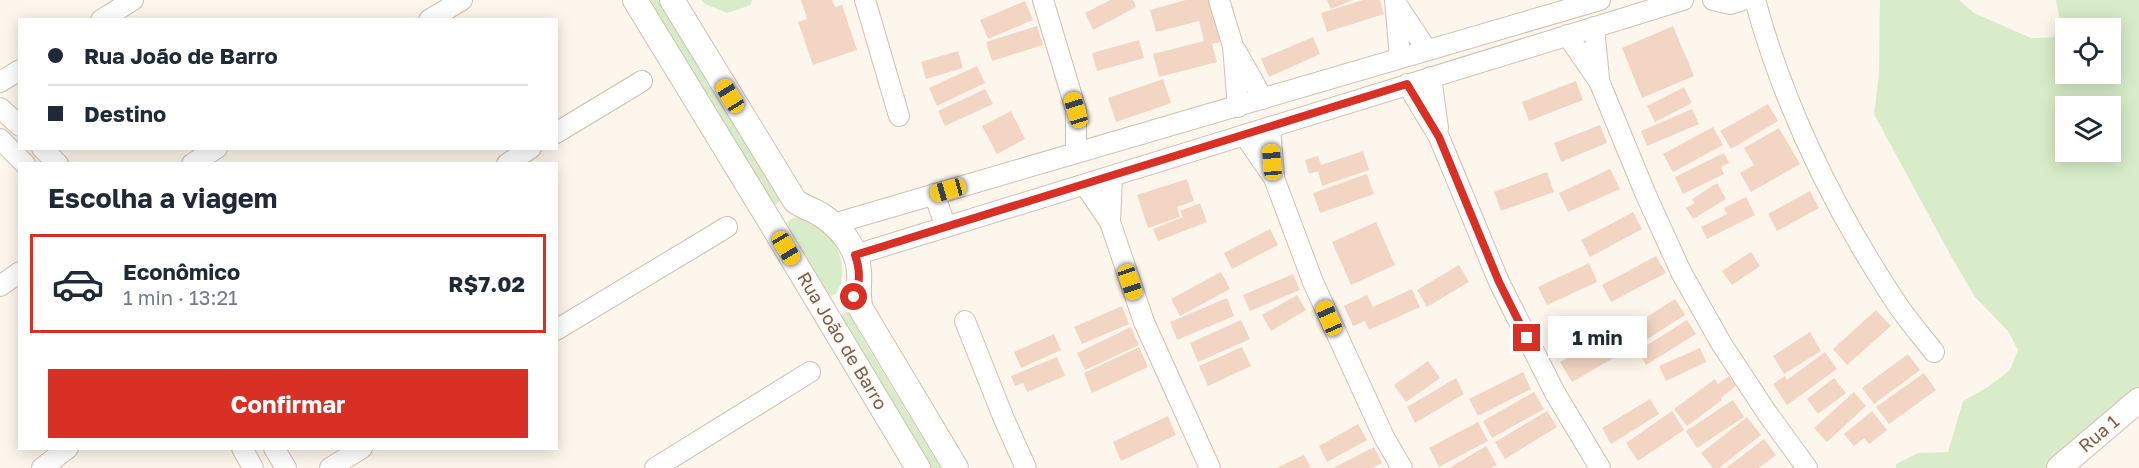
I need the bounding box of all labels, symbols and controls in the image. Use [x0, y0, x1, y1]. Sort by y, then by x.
map controls [2055, 18, 2121, 162]
button: locate [2055, 18, 2121, 84]
text: Rua João de Barro [84, 42, 278, 69]
car [713, 76, 747, 116]
car [1062, 90, 1090, 130]
button: layers [2055, 96, 2121, 162]
text: Destino [84, 100, 166, 127]
car [1261, 143, 1283, 181]
car [928, 176, 968, 204]
text: Escolha a viagem [48, 182, 277, 214]
car [769, 228, 803, 268]
icon: car [51, 257, 105, 311]
text: Econômico [123, 258, 240, 285]
car [1116, 262, 1144, 302]
street label: Rua João de Barro [793, 268, 893, 413]
text: R$7.02 [448, 270, 525, 297]
route start [840, 283, 867, 310]
text: 1 min · 13:21 [123, 285, 238, 309]
car [1313, 298, 1345, 338]
callout: 1 min [1548, 317, 1647, 359]
route end [1513, 324, 1540, 351]
text: 1 min [1572, 325, 1623, 349]
button: Confirmar [48, 369, 528, 438]
street label: Rua 1 [2074, 410, 2123, 456]

